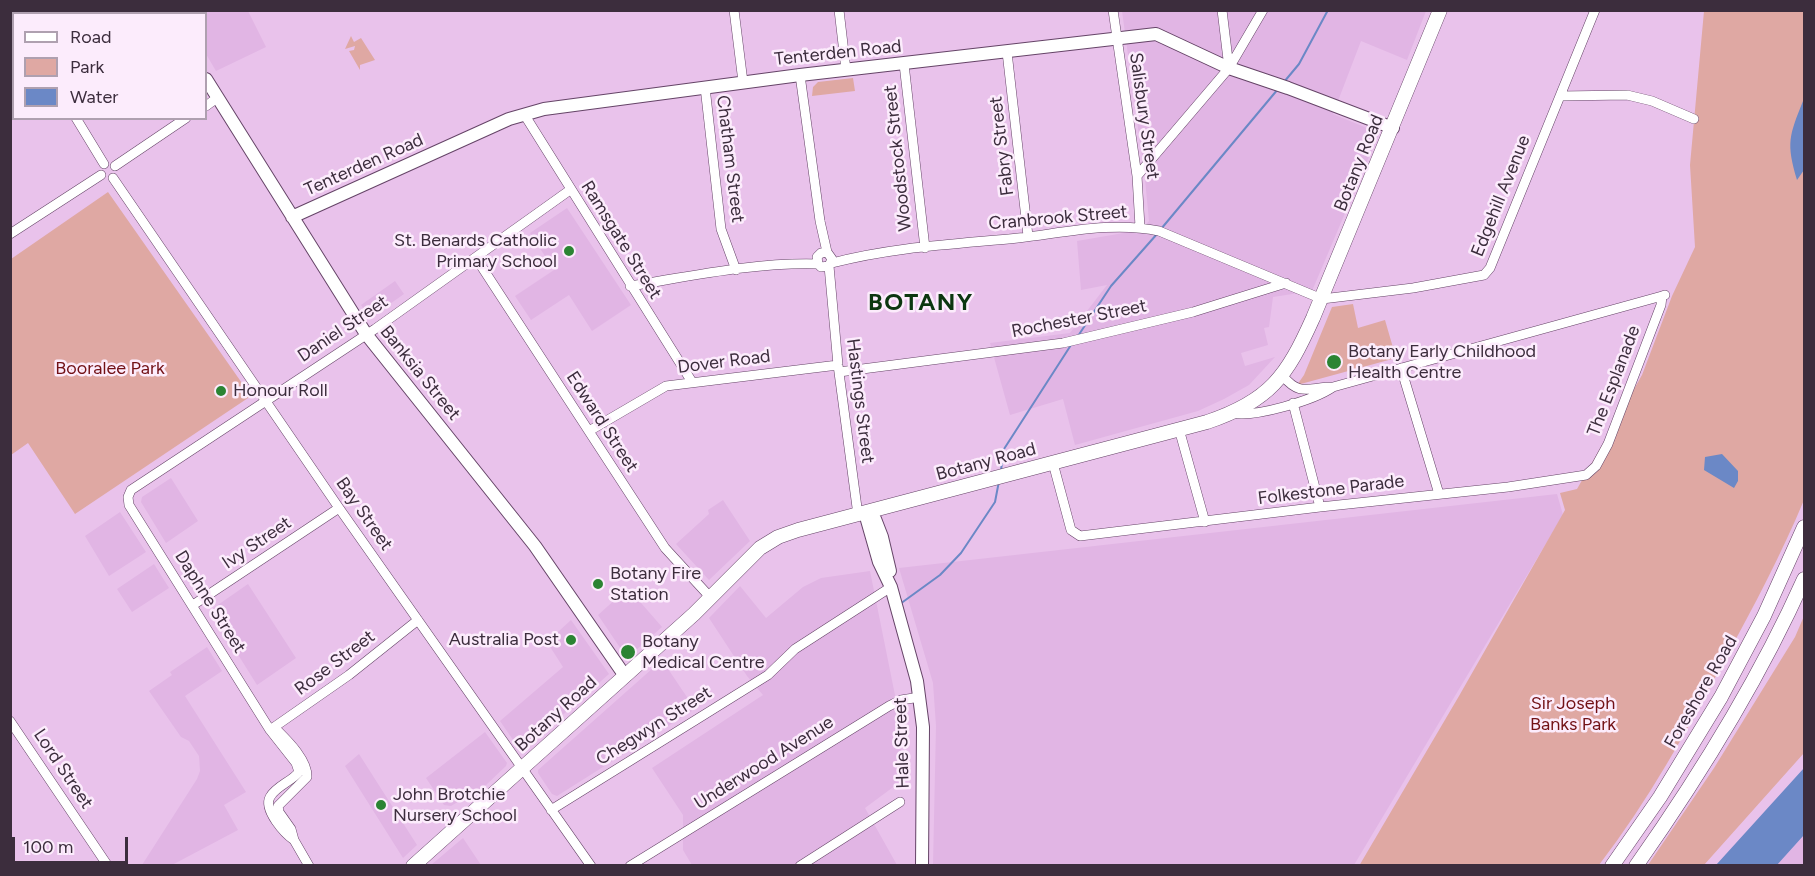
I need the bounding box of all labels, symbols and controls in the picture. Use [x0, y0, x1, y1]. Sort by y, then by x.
legend [12, 12, 207, 120]
text: Road [70, 26, 111, 48]
street label: Tenterden Road [773, 36, 903, 70]
street label: Salisbury Street [1124, 51, 1164, 181]
text: Park [70, 56, 104, 78]
street label: Woodstock Street [880, 84, 916, 232]
text: Water [70, 86, 118, 108]
street label: Chatham Street [711, 94, 749, 224]
street label: Fabry Street [985, 95, 1019, 197]
street label: Botany Road [1330, 111, 1388, 215]
street label: Tenterden Road [301, 129, 427, 201]
street label: Edgehill Avenue [1467, 132, 1535, 260]
street label: Ramsgate Street [576, 177, 666, 303]
street label: Cranbrook Street [988, 201, 1128, 235]
place label: St. Benards Catholic Primary School [394, 230, 557, 272]
marker: St. Benards Catholic Primary School [562, 244, 576, 258]
district label: BOTANY [868, 289, 974, 317]
street label: Daniel Street [294, 291, 392, 367]
street label: Rochester Street [1010, 295, 1148, 343]
street label: Banksia Street [375, 321, 465, 425]
street label: The Esplanade [1583, 323, 1645, 439]
street label: Hastings Street [842, 337, 878, 465]
place label: Botany Early Childhood Health Centre [1348, 341, 1536, 384]
street label: Dover Road [676, 346, 772, 378]
marker: Botany Early Childhood Health Centre [1325, 353, 1343, 371]
park label: Booralee Park [55, 358, 165, 380]
street label: Edward Street [561, 368, 643, 476]
place label: Honour Roll [233, 380, 328, 402]
marker: Honour Roll [214, 384, 228, 398]
street label: Botany Road [934, 438, 1038, 486]
street label: Folkestone Parade [1257, 470, 1405, 510]
street label: Bay Street [331, 473, 397, 555]
street label: Ivy Street [218, 512, 296, 574]
street label: Daphne Street [170, 547, 250, 657]
place label: Botany Fire Station [610, 563, 701, 606]
marker: Botany Fire Station [591, 577, 605, 591]
street label: Rose Street [291, 626, 379, 700]
place label: Australia Post [449, 629, 559, 651]
place label: Botany Medical Centre [642, 631, 765, 674]
street label: Foreshore Road [1660, 632, 1742, 752]
marker: Australia Post [564, 633, 578, 647]
marker: Botany Medical Centre [619, 643, 637, 661]
street label: Botany Road [511, 672, 601, 756]
street label: Chegwyn Street [592, 682, 716, 770]
park label: Sir Joseph Banks Park [1530, 693, 1616, 736]
street label: Hale Street [890, 697, 914, 789]
street label: Underwood Avenue [690, 711, 838, 815]
street label: Lord Street [29, 725, 97, 813]
place label: John Brotchie Nursery School [393, 784, 517, 826]
marker: John Brotchie Nursery School [374, 798, 388, 812]
scale bar [15, 825, 130, 863]
text: 100 m [23, 836, 73, 858]

